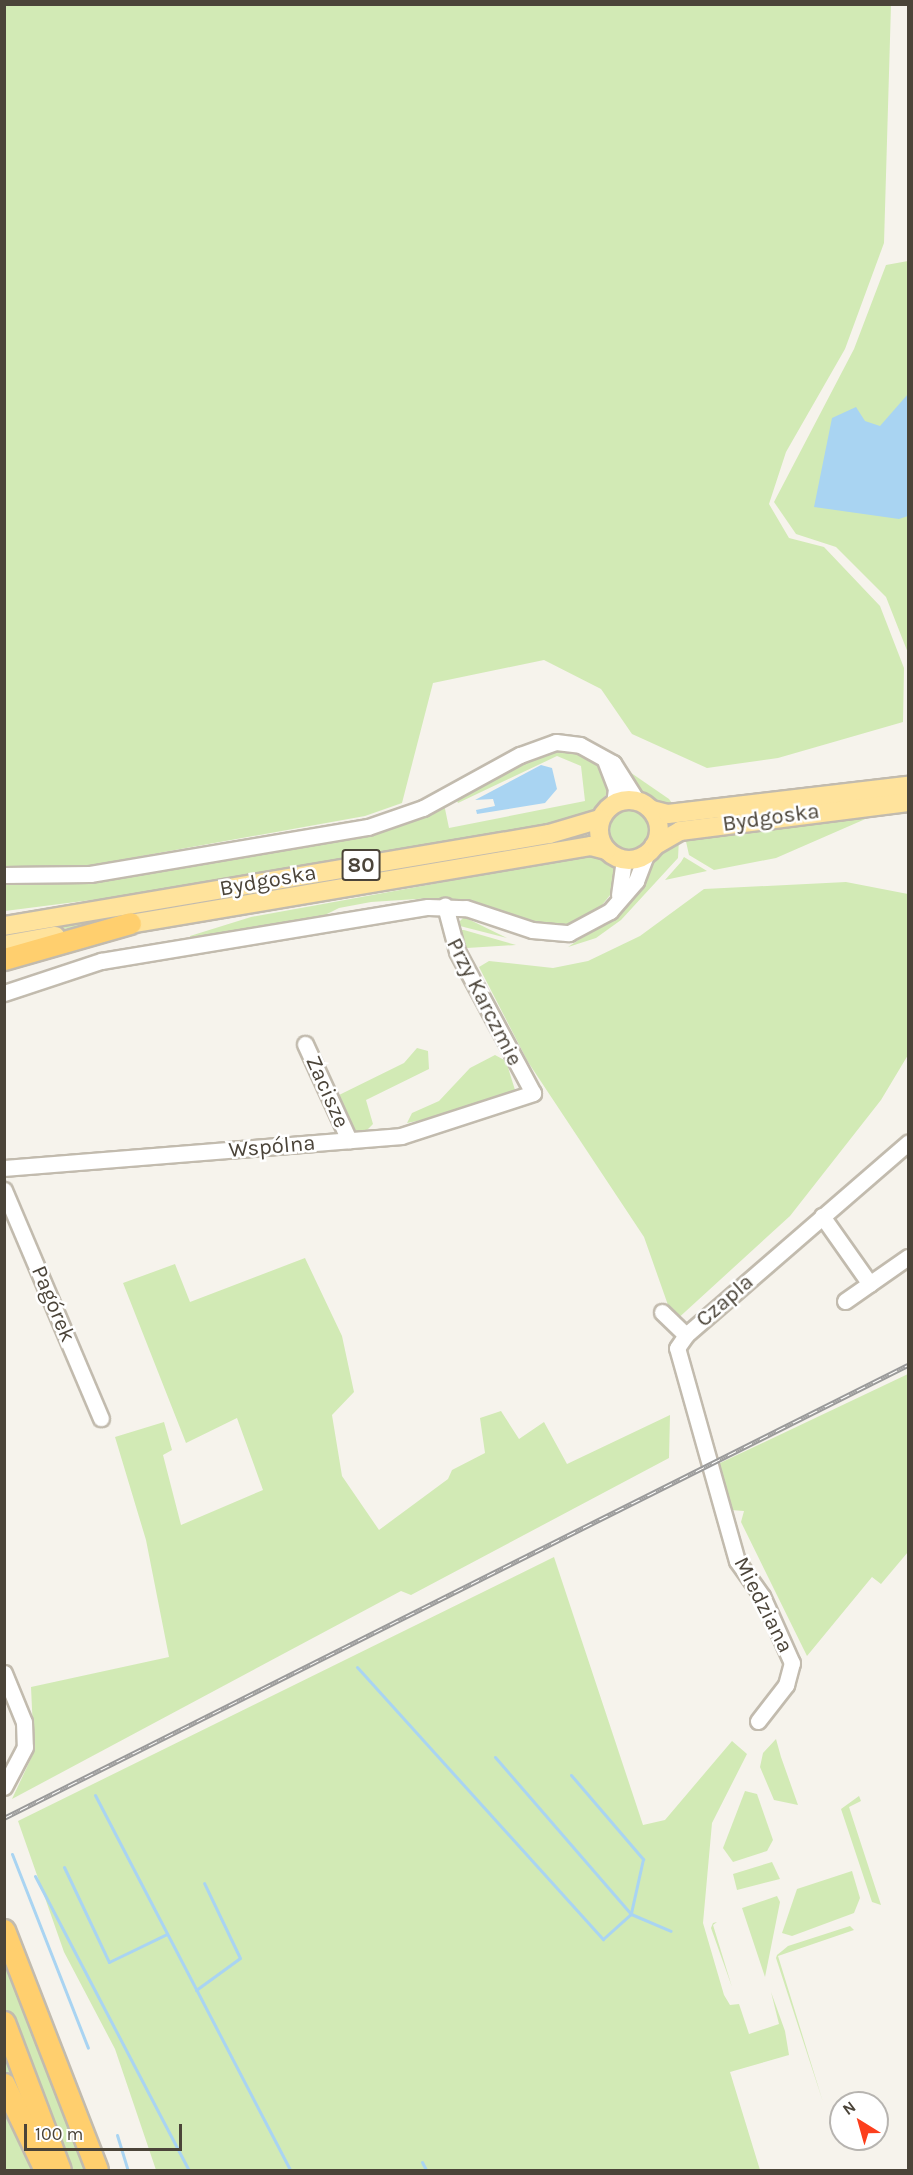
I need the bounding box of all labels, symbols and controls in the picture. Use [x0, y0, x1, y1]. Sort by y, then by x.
street label: Bydgoska [721, 798, 821, 838]
road number: 80 [342, 847, 380, 883]
street label: Bydgoska [218, 860, 318, 902]
street label: Przy Karczmie [441, 934, 527, 1070]
street label: Zacisze [299, 1052, 355, 1132]
street label: Wspólna [228, 1130, 316, 1164]
street label: Pagórek [25, 1262, 81, 1346]
street label: Czapla [691, 1269, 759, 1333]
street label: Miedziana [728, 1553, 798, 1657]
north arrow [829, 2091, 889, 2151]
text: N [839, 2097, 859, 2119]
scale bar [27, 2112, 184, 2150]
text: 100 m [35, 2123, 83, 2145]

